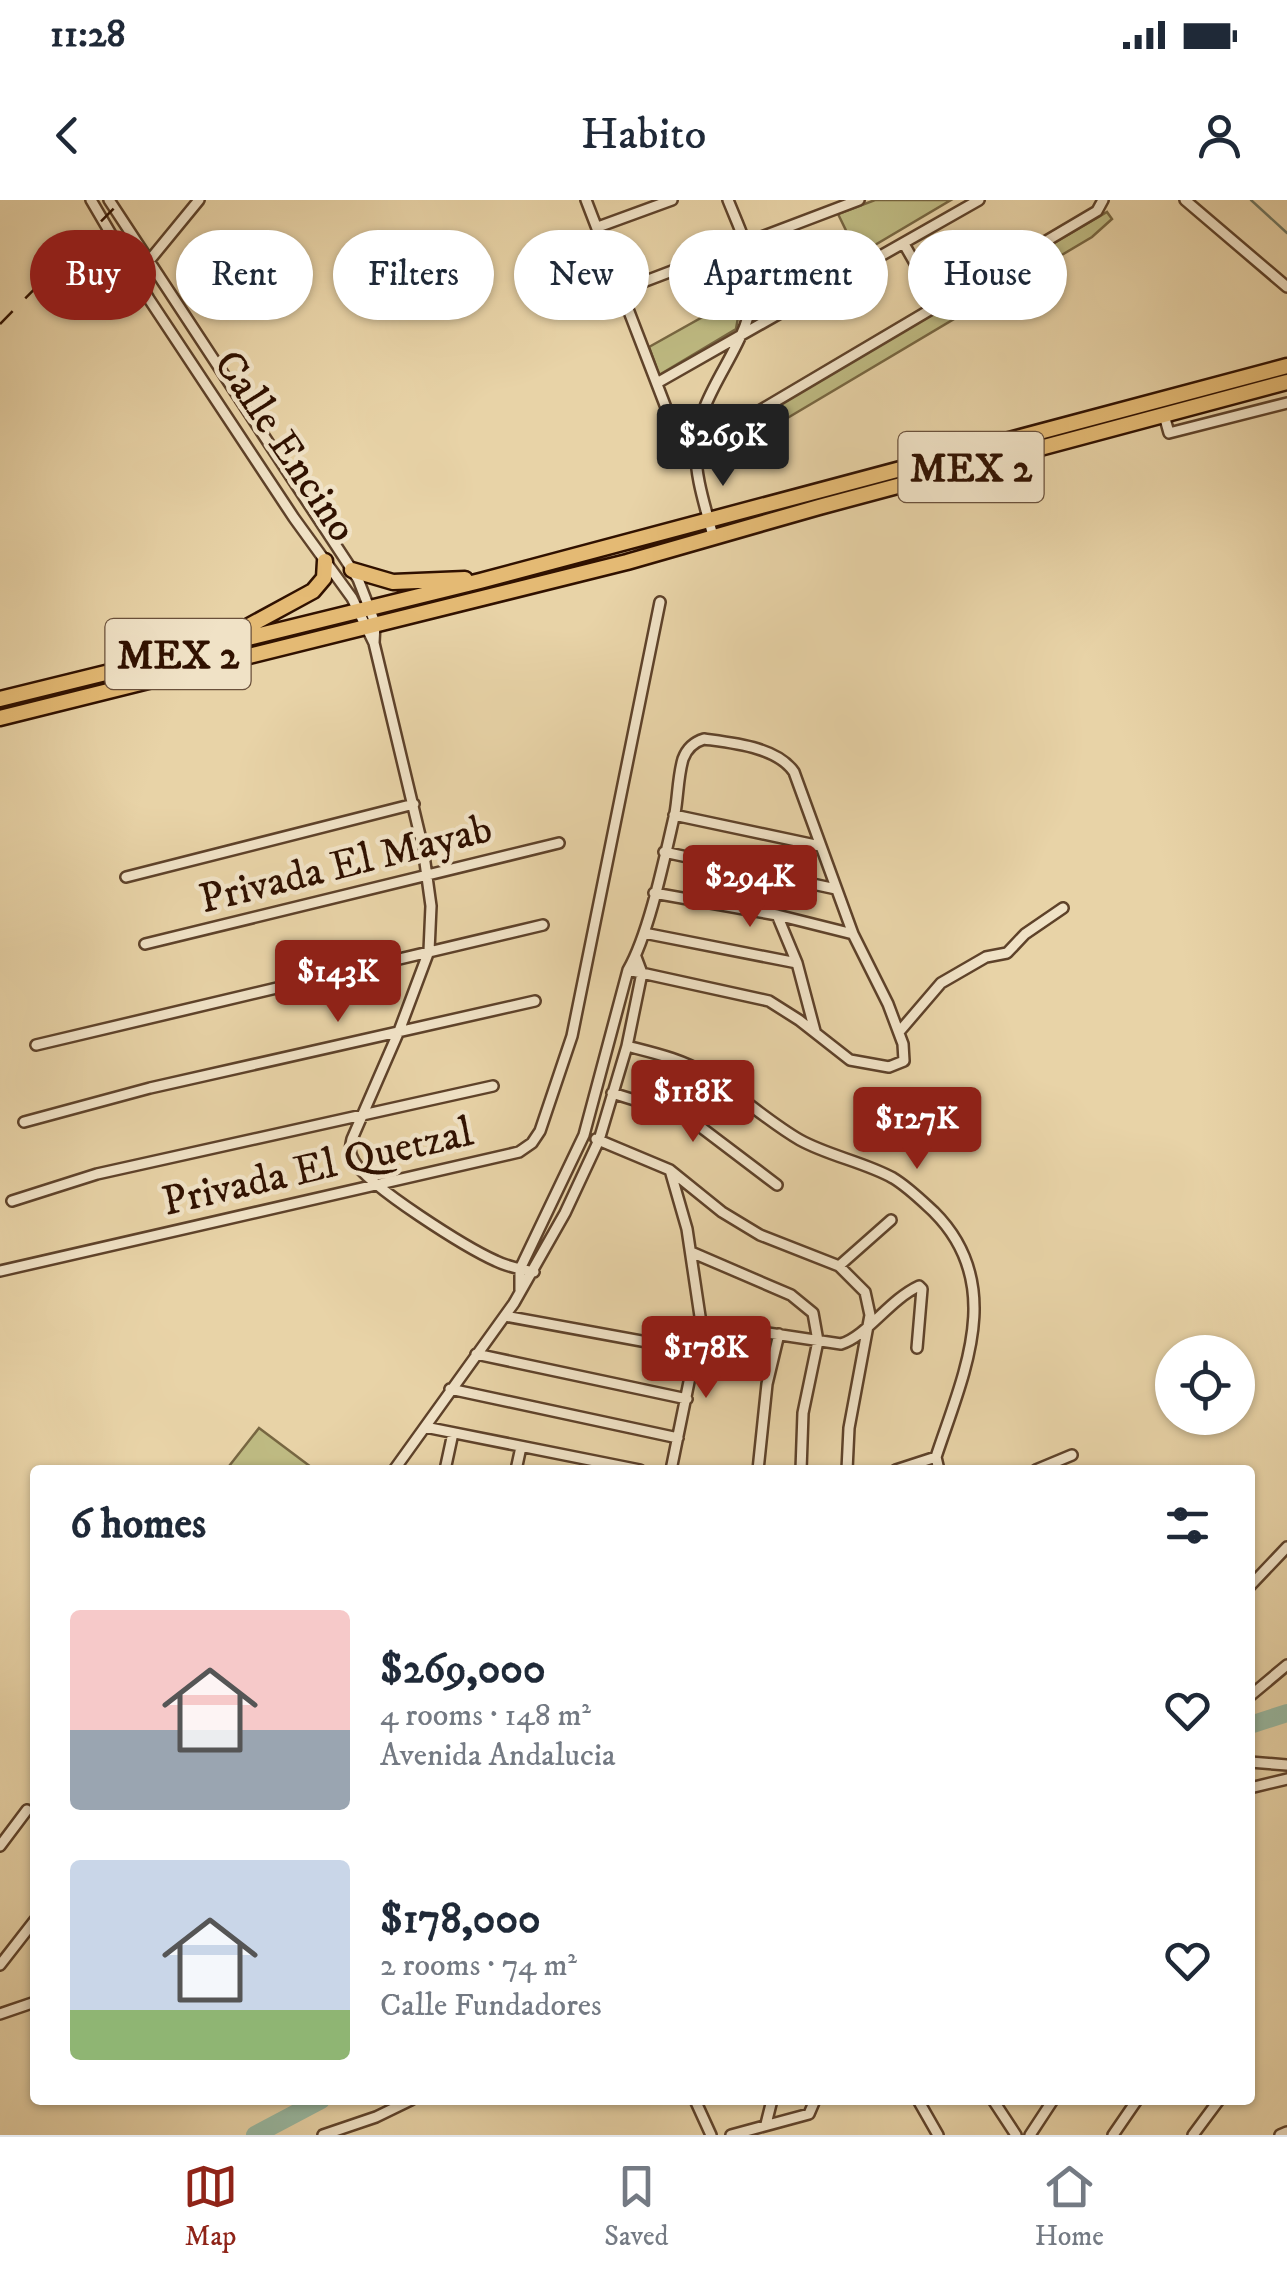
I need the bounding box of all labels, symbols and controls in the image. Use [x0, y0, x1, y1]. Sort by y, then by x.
text: 11:28 [50, 11, 126, 59]
text: Habito [581, 107, 706, 163]
icon: back [40, 108, 95, 163]
icon: person [1192, 108, 1247, 163]
chip: Buy [30, 230, 156, 320]
chip: Rent [176, 230, 313, 320]
chip: Filters [333, 230, 494, 320]
chip: New [514, 230, 649, 320]
chip: Apartment [669, 230, 888, 320]
chip: House [908, 230, 1067, 320]
street label: Calle Encino [201, 341, 368, 552]
pin: $269K [653, 404, 793, 489]
text: $269K [679, 416, 767, 456]
road number: MEX 2 [898, 432, 1044, 502]
road number: MEX 2 [106, 619, 250, 689]
street label: Privada El Mayab [194, 803, 497, 926]
pin: $294K [680, 845, 820, 930]
text: $294K [705, 857, 795, 897]
pin: $143K [268, 940, 408, 1025]
text: $143K [297, 952, 379, 992]
pin: $118K [623, 1060, 763, 1145]
text: $118K [653, 1072, 733, 1112]
pin: $127K [847, 1087, 987, 1172]
text: $127K [875, 1099, 959, 1139]
street label: Privada El Quetzal [157, 1107, 478, 1229]
pin: $178K [636, 1316, 776, 1401]
text: $178K [664, 1328, 748, 1368]
map controls [1155, 1335, 1255, 1435]
button: locate [1155, 1335, 1255, 1435]
icon: filters [1160, 1498, 1215, 1553]
text: 6 homes [70, 1499, 206, 1551]
text: $269,000 [380, 1644, 545, 1696]
icon: home [150, 1650, 270, 1770]
icon: heart [1160, 1683, 1215, 1738]
text: 4 rooms · 148 m² [380, 1696, 591, 1736]
text: Avenida Andalucia [380, 1736, 616, 1776]
text: $178,000 [380, 1894, 541, 1946]
icon: home [150, 1900, 270, 2020]
icon: heart [1160, 1933, 1215, 1988]
text: 2 rooms · 74 m² [380, 1946, 577, 1986]
text: Calle Fundadores [380, 1986, 602, 2026]
tab: Map [183, 2159, 238, 2254]
tab: Saved [604, 2159, 669, 2254]
tab: Home [1035, 2159, 1104, 2254]

